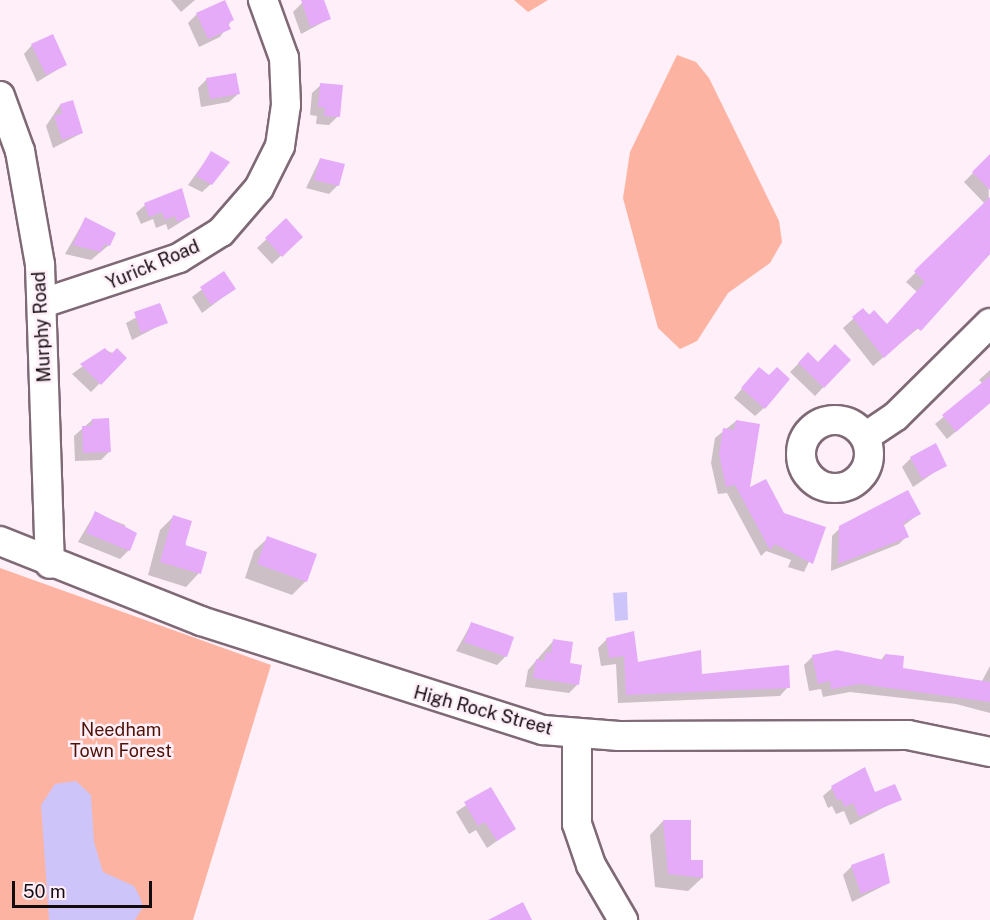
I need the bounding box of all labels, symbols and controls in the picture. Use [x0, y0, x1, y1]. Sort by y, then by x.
street label: Yurick Road [103, 236, 203, 294]
street label: Murphy Road [28, 271, 56, 383]
street label: High Rock Street [411, 682, 555, 740]
park label: Needham Town Forest [70, 720, 172, 762]
scale bar [15, 869, 154, 907]
text: 50 m [23, 881, 66, 902]

